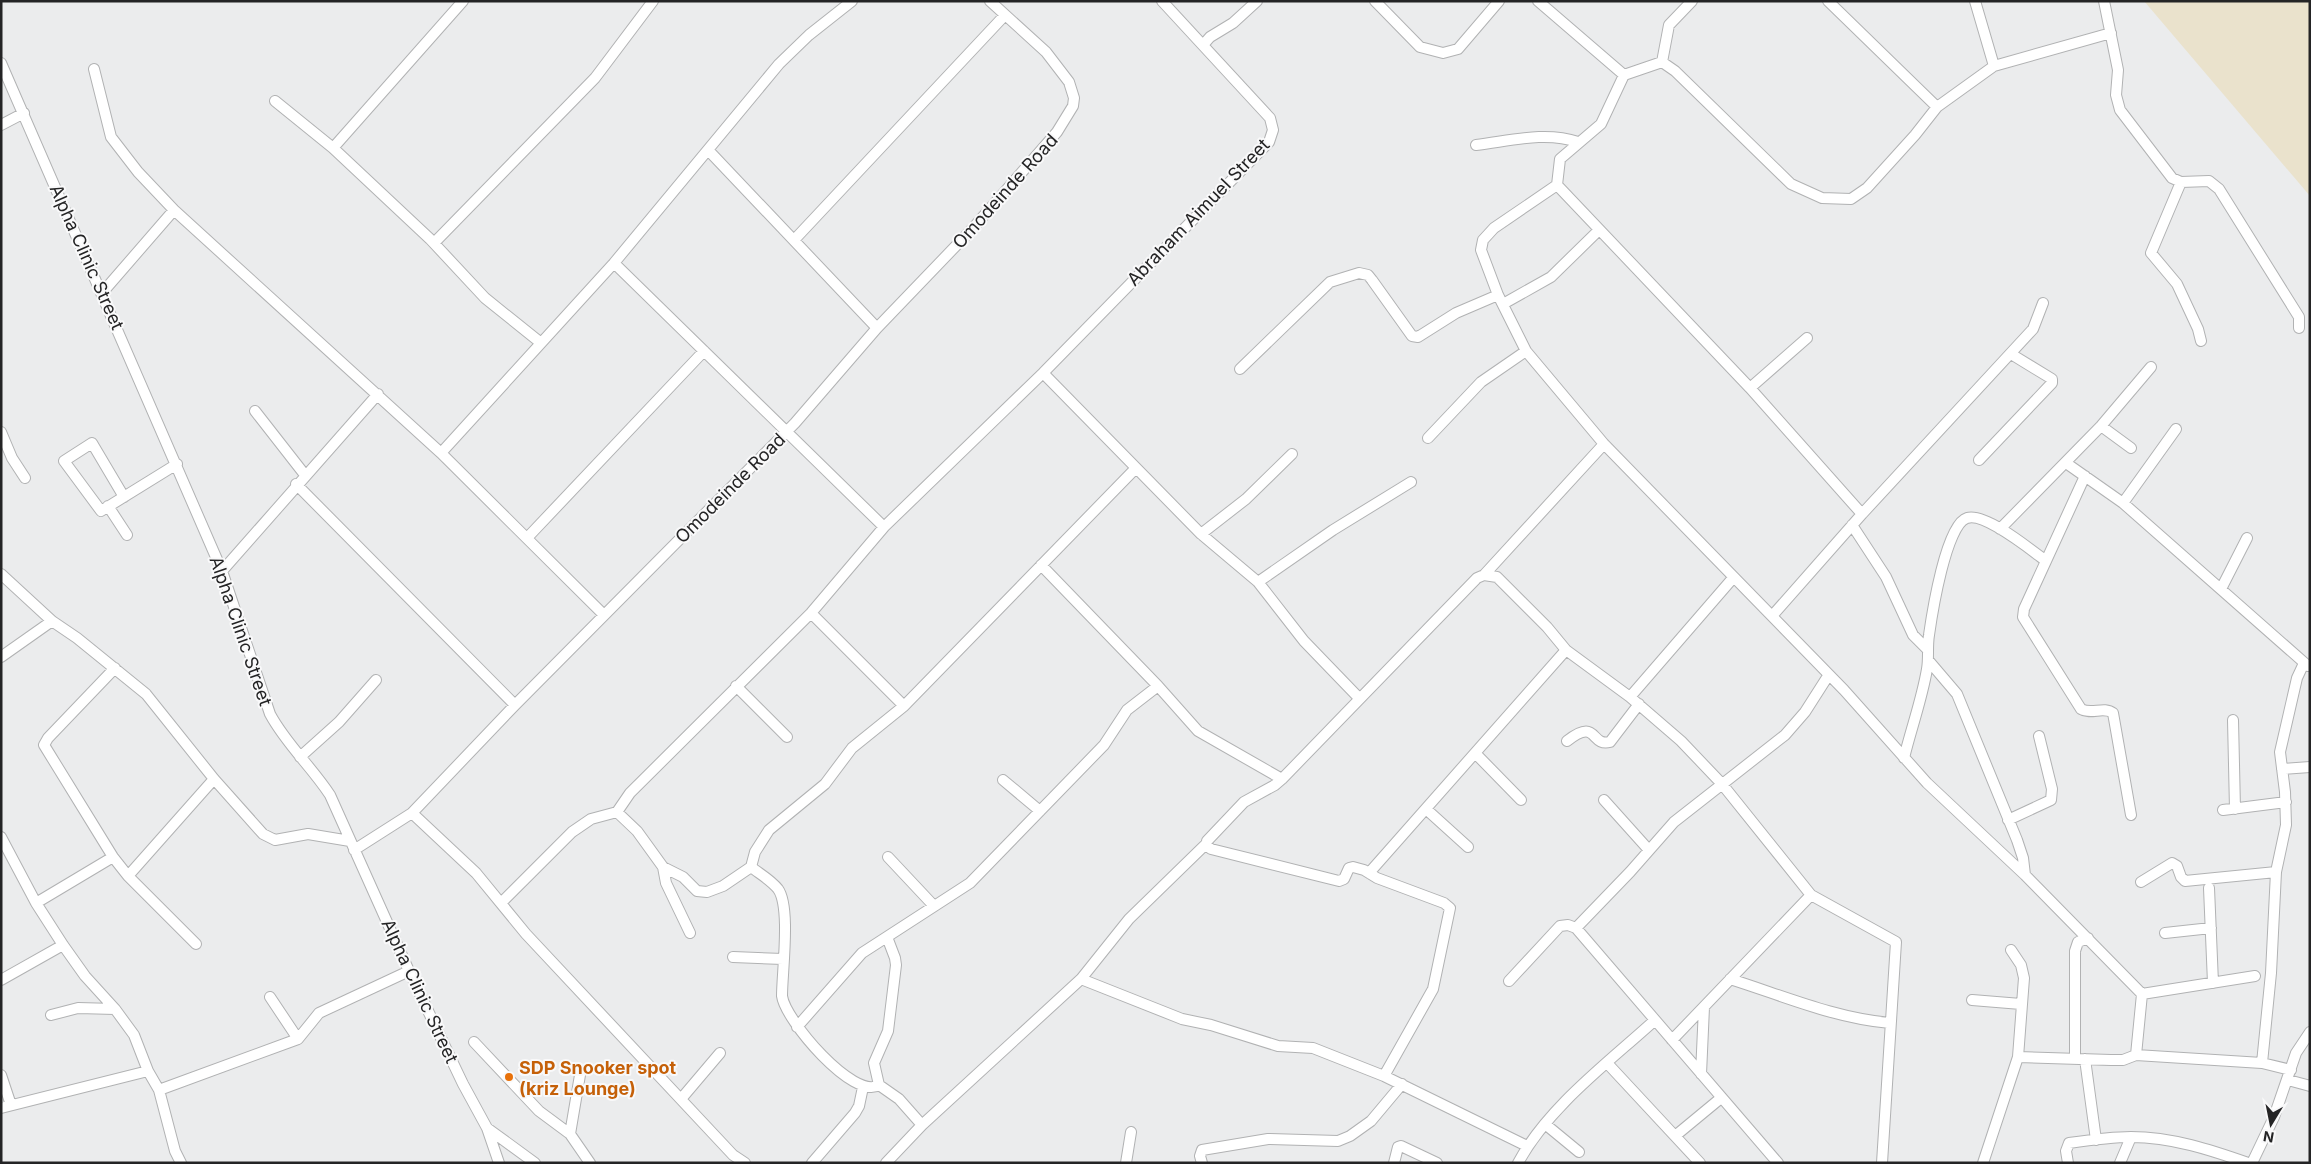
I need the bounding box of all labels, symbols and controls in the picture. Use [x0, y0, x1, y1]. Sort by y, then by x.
street label: Omodeinde Road [948, 129, 1062, 253]
street label: Abraham Aimuel Street [1122, 134, 1274, 290]
street label: Alpha Clinic Street [46, 181, 128, 333]
street label: Omodeinde Road [671, 429, 789, 547]
street label: Alpha Clinic Street [206, 554, 276, 709]
street label: Alpha Clinic Street [377, 916, 463, 1067]
place label: SDP Snooker spot (kriz Lounge) [519, 1057, 677, 1099]
marker: SDP Snooker spot (kriz Lounge) [503, 1071, 515, 1083]
north arrow [2246, 1099, 2296, 1149]
text: N [2262, 1128, 2275, 1147]

